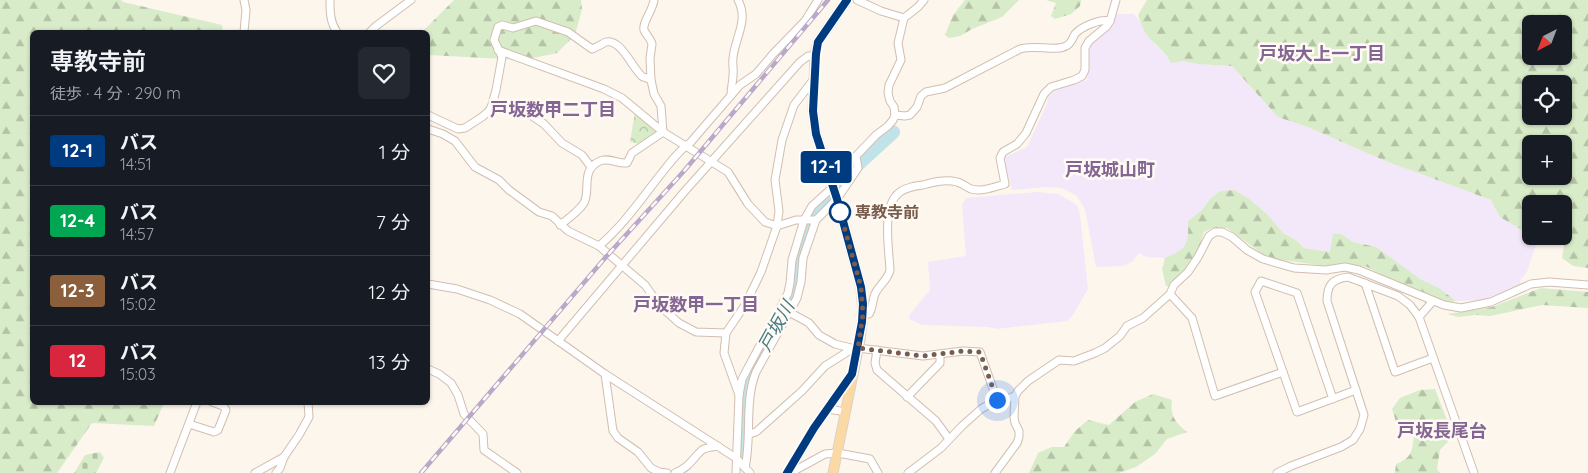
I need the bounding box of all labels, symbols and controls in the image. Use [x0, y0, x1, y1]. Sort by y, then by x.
north arrow [1522, 15, 1572, 65]
map controls [1522, 15, 1572, 245]
district label: 戸坂大上一丁目 [1259, 42, 1385, 65]
text: 専教寺前 [50, 46, 146, 76]
button: heart [358, 47, 410, 99]
button: locate [1522, 75, 1572, 125]
text: 徒歩 · 4 分 · 290 m [50, 83, 181, 103]
district label: 戸坂数甲二丁目 [490, 98, 616, 121]
text: バス [120, 130, 158, 154]
button: + [1522, 135, 1572, 185]
text: 12-1 [62, 139, 93, 162]
text: 1 分 [379, 140, 410, 164]
line badge: 12-1 [791, 151, 861, 183]
text: 14:51 [120, 154, 152, 174]
text: 12-1 [811, 155, 841, 178]
district label: 戸坂城山町 [1065, 158, 1155, 181]
button: − [1522, 195, 1572, 245]
text: バス [120, 200, 158, 224]
marker: 専教寺前 [829, 201, 851, 223]
place label: 専教寺前 [855, 202, 919, 222]
text: 12-4 [60, 209, 95, 232]
text: 7 分 [376, 210, 410, 234]
text: 14:57 [120, 224, 154, 244]
text: バス [120, 270, 158, 294]
text: 12-3 [60, 279, 95, 302]
text: 12 分 [368, 280, 410, 304]
district label: 戸坂数甲一丁目 [633, 293, 759, 316]
text: 15:02 [120, 294, 156, 314]
water label: 戸坂川 [753, 295, 800, 355]
text: バス [120, 340, 158, 364]
text: 12 [69, 349, 86, 372]
text: 13 分 [369, 350, 410, 374]
text: 15:03 [120, 364, 156, 384]
your location [985, 388, 1010, 413]
district label: 戸坂長尾台 [1397, 419, 1487, 442]

